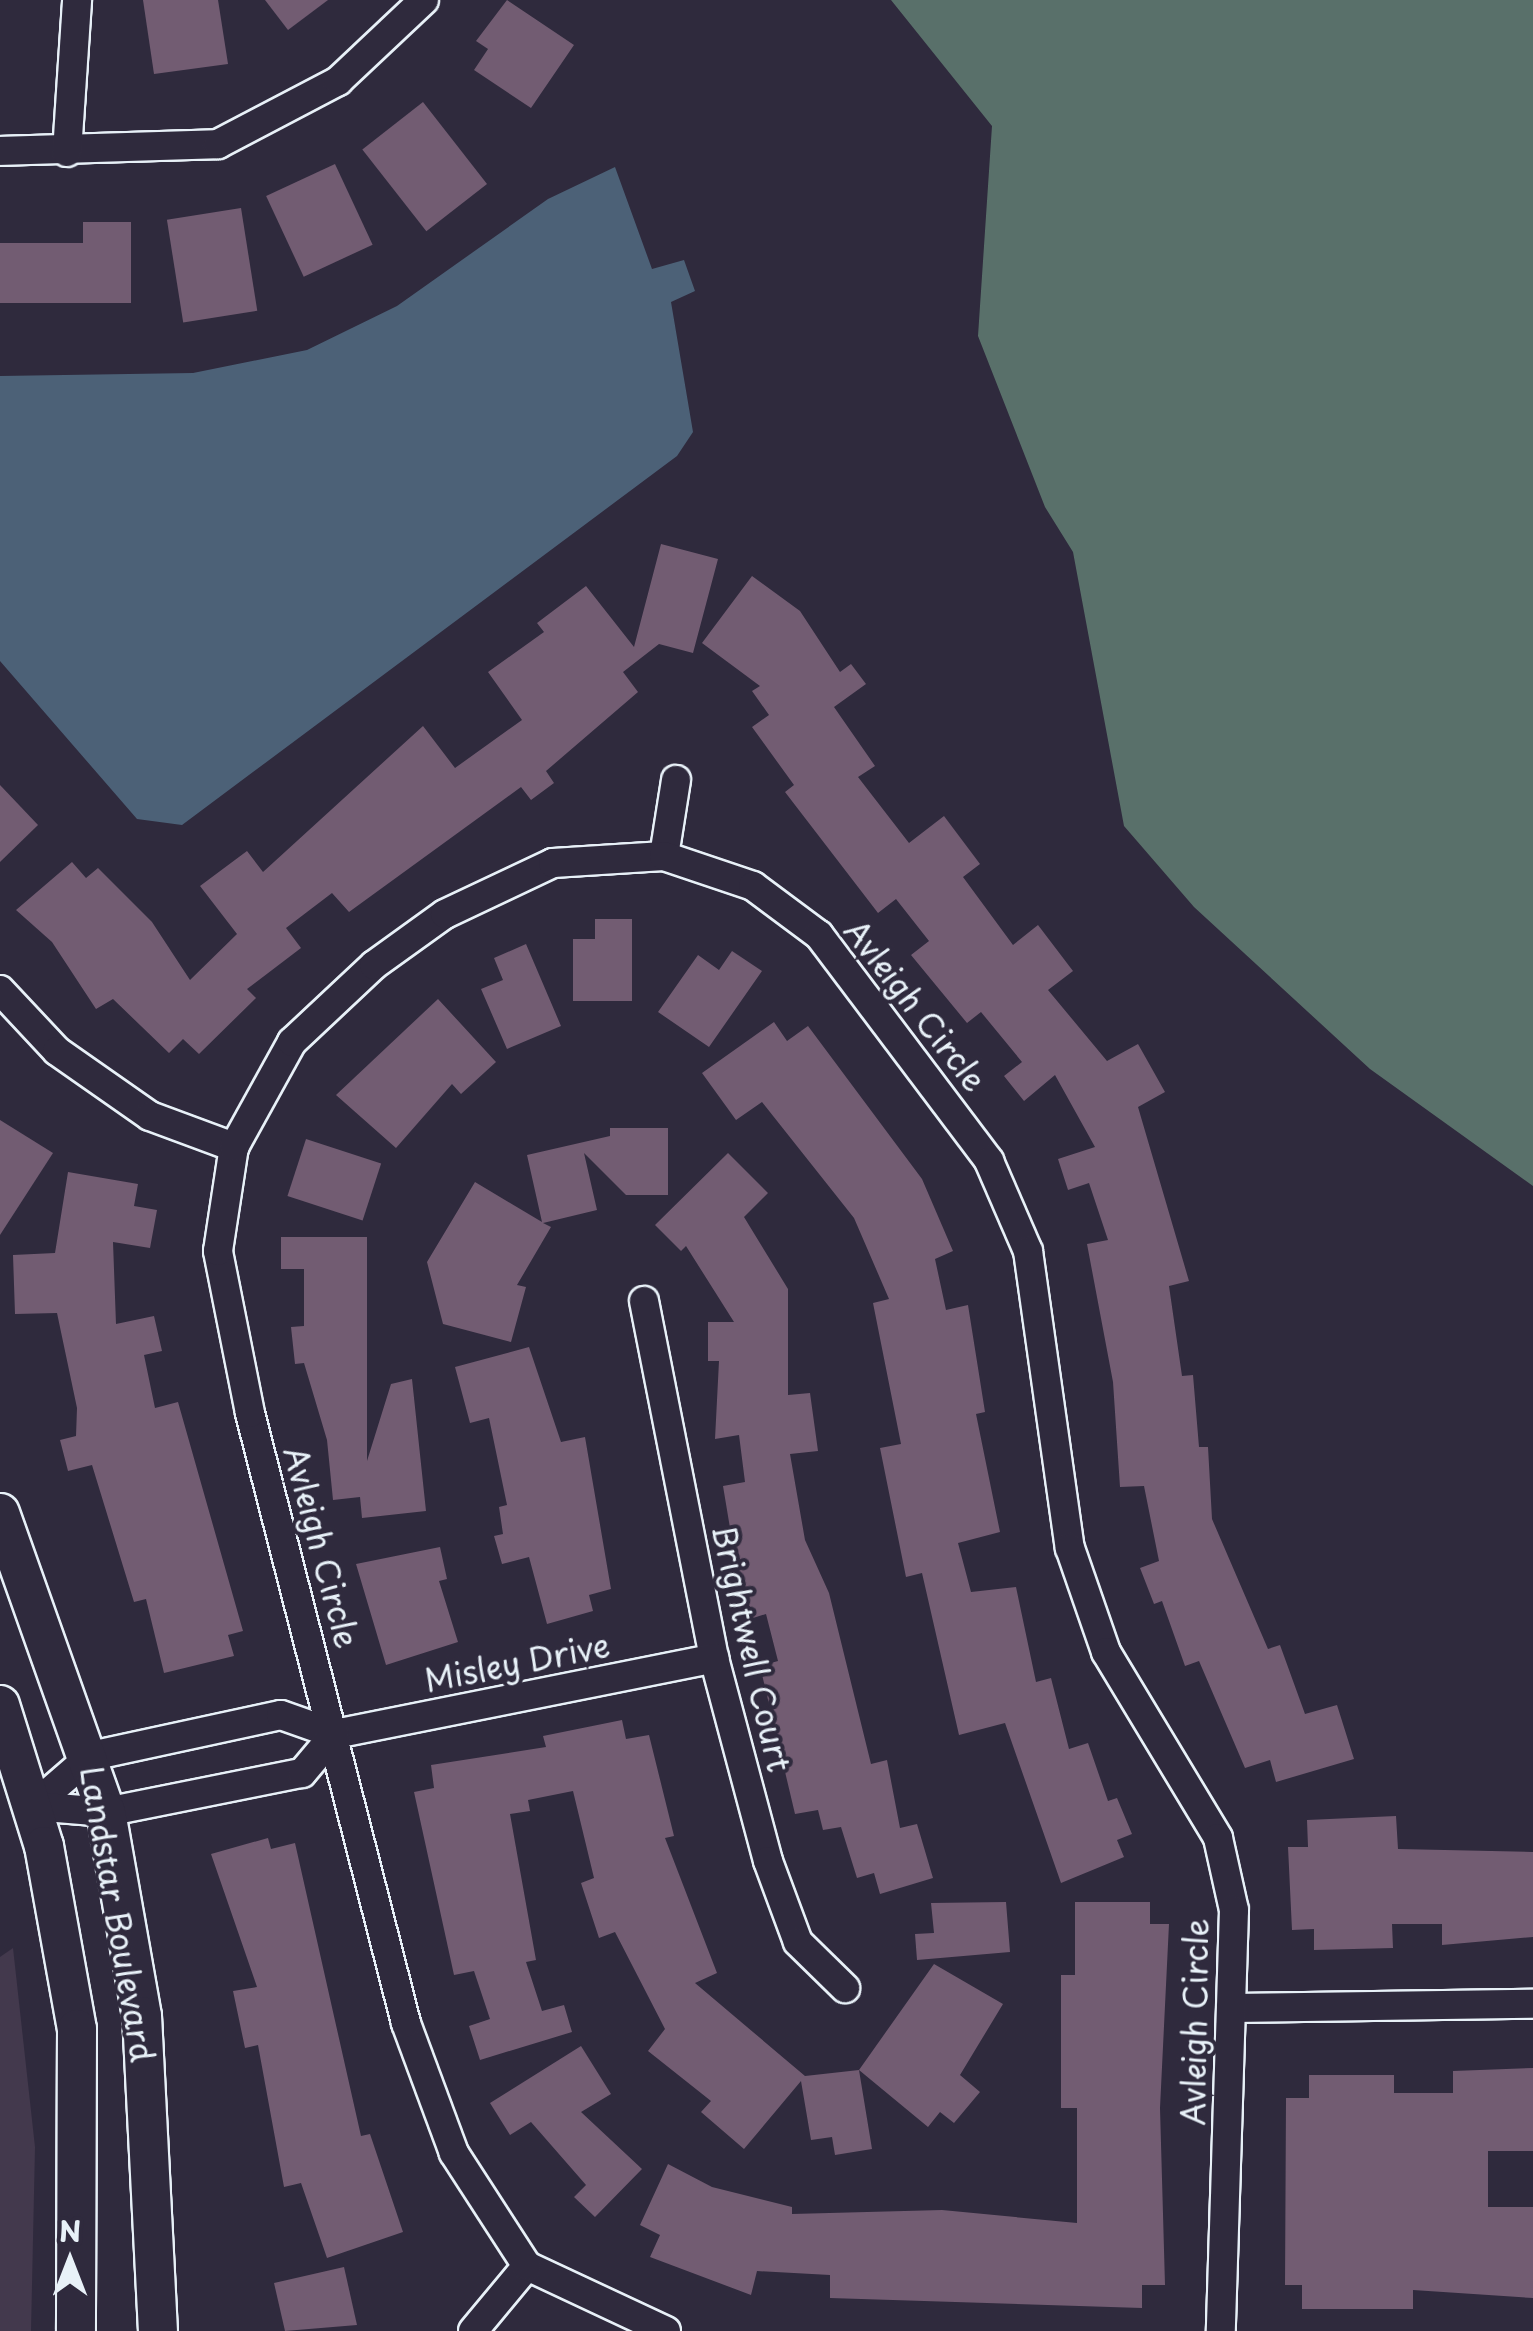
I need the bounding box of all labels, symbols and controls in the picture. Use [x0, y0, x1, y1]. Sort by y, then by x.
street label: Avleigh Circle [836, 911, 996, 1099]
street label: Avleigh Circle [276, 1441, 368, 1653]
street label: Brightwell Court [705, 1519, 799, 1777]
street label: Misley Drive [420, 1625, 614, 1699]
street label: Landstar Boulevard [73, 1762, 163, 2066]
street label: Avleigh Circle [1173, 1917, 1215, 2127]
text: N [59, 2209, 81, 2252]
north arrow [20, 2211, 120, 2311]

